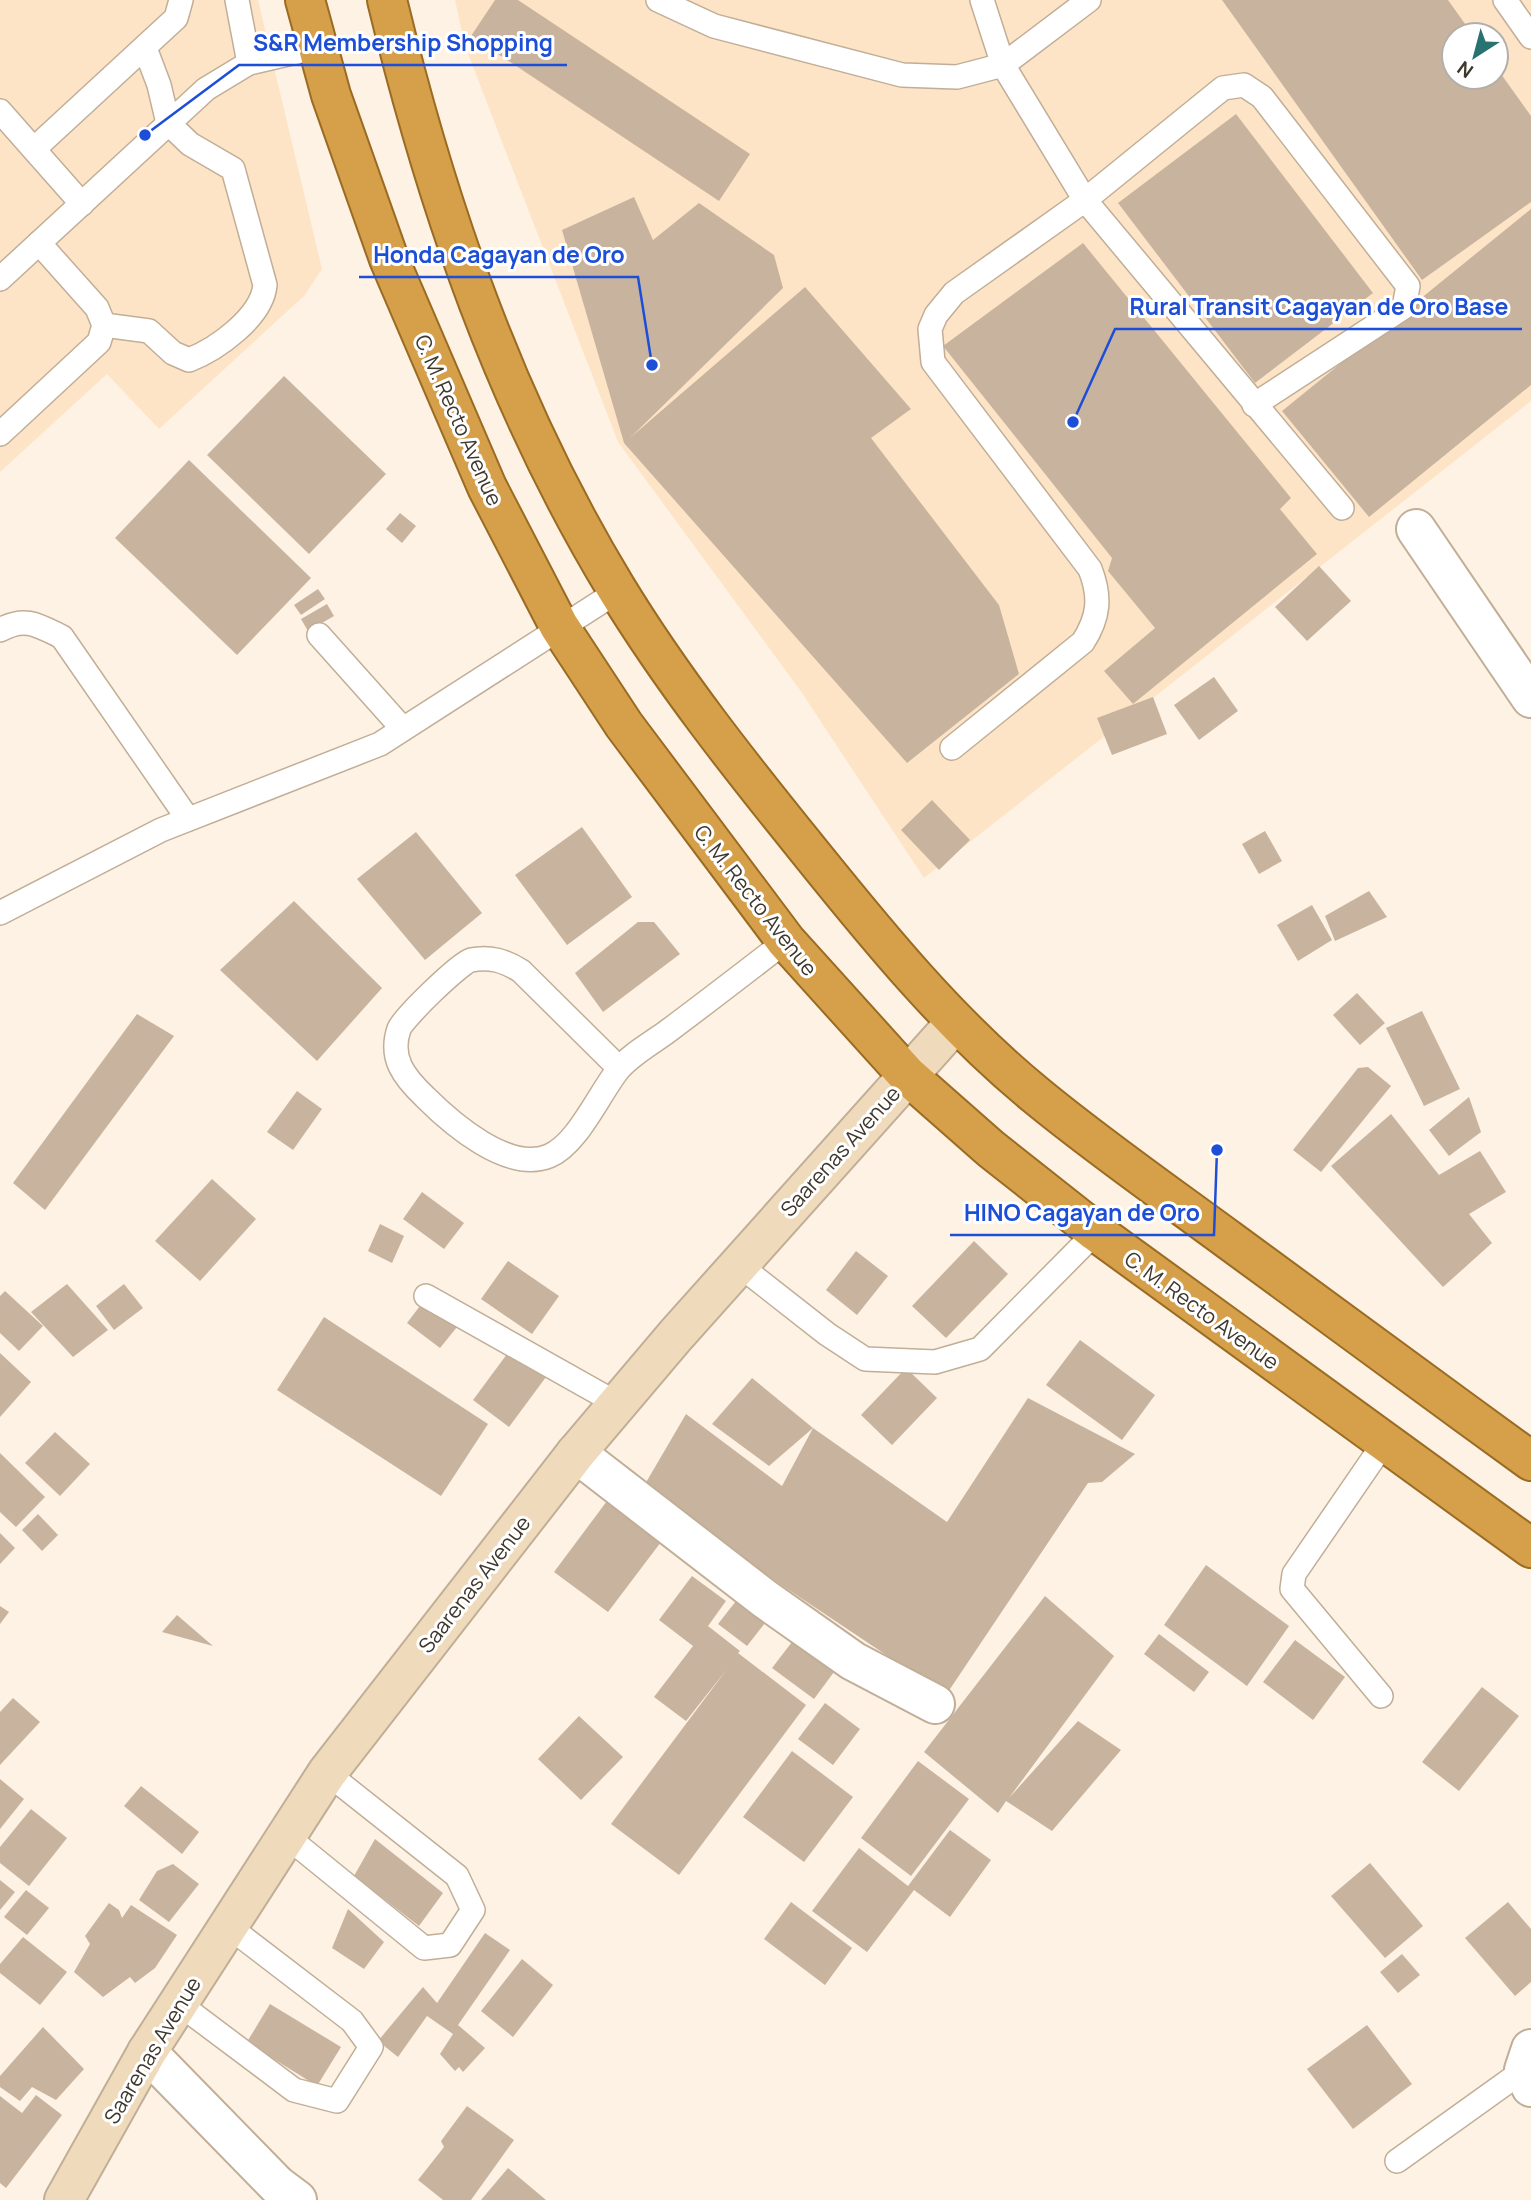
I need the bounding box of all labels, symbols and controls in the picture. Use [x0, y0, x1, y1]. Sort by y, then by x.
callout: S&R Membership Shopping [239, 21, 567, 65]
north arrow [1440, 21, 1510, 91]
text: S&R Membership Shopping [253, 26, 553, 58]
text: N [1452, 55, 1478, 84]
callout: Honda Cagayan de Oro [359, 233, 638, 277]
text: Honda Cagayan de Oro [373, 238, 625, 270]
callout: Rural Transit Cagayan de Oro Base [1115, 285, 1522, 329]
text: Rural Transit Cagayan de Oro Base [1130, 290, 1509, 322]
street label: C. M. Recto Avenue [409, 330, 509, 510]
street label: C. M. Recto Avenue [688, 819, 824, 981]
street label: Saarenas Avenue [774, 1080, 906, 1222]
callout: HINO Cagayan de Oro [950, 1191, 1214, 1235]
text: HINO Cagayan de Oro [964, 1196, 1200, 1228]
street label: C. M. Recto Avenue [1119, 1245, 1285, 1375]
street label: Saarenas Avenue [412, 1510, 536, 1658]
street label: Saarenas Avenue [97, 1971, 207, 2129]

